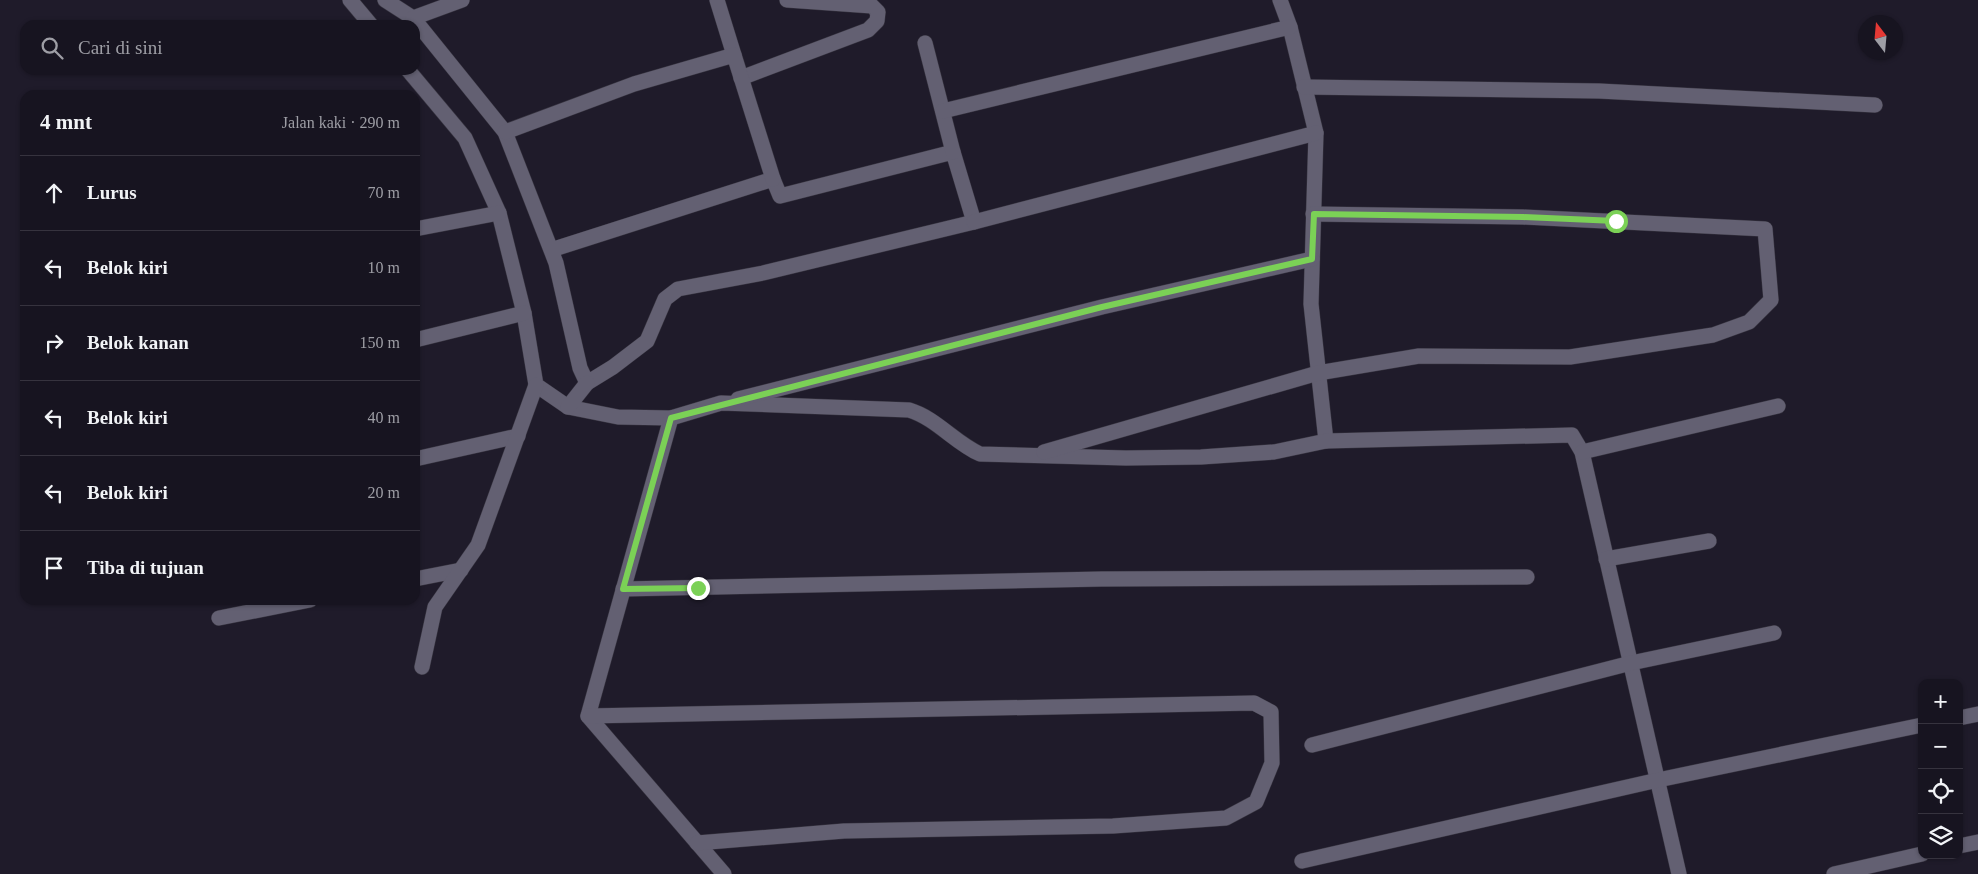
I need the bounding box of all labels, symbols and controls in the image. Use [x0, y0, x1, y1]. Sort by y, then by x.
north arrow [1858, 15, 1903, 60]
search box [20, 20, 420, 75]
icon: search [38, 34, 66, 62]
text: Cari di sini [78, 37, 162, 58]
text: 4 mnt [40, 110, 92, 134]
text: Jalan kaki · 290 m [282, 114, 400, 131]
icon: ahead [40, 179, 68, 207]
text: Lurus [87, 182, 137, 203]
text: 70 m [368, 184, 400, 201]
route start [1605, 210, 1628, 233]
icon: left [40, 254, 68, 282]
text: Belok kiri [87, 257, 168, 278]
text: 10 m [368, 259, 400, 276]
icon: right [40, 329, 68, 357]
text: Belok kanan [87, 332, 189, 353]
text: 150 m [360, 334, 400, 351]
icon: left [40, 404, 68, 432]
text: Belok kiri [87, 407, 168, 428]
text: 40 m [368, 409, 400, 426]
icon: left [40, 479, 68, 507]
text: Belok kiri [87, 482, 168, 503]
text: 20 m [368, 484, 400, 501]
icon: arrive [40, 554, 68, 582]
text: Tiba di tujuan [87, 557, 204, 578]
route end [687, 577, 710, 600]
map controls [1918, 679, 1963, 859]
button: + [1918, 679, 1963, 724]
button: − [1918, 724, 1963, 769]
button: locate [1918, 769, 1963, 814]
button: layers [1918, 814, 1963, 859]

